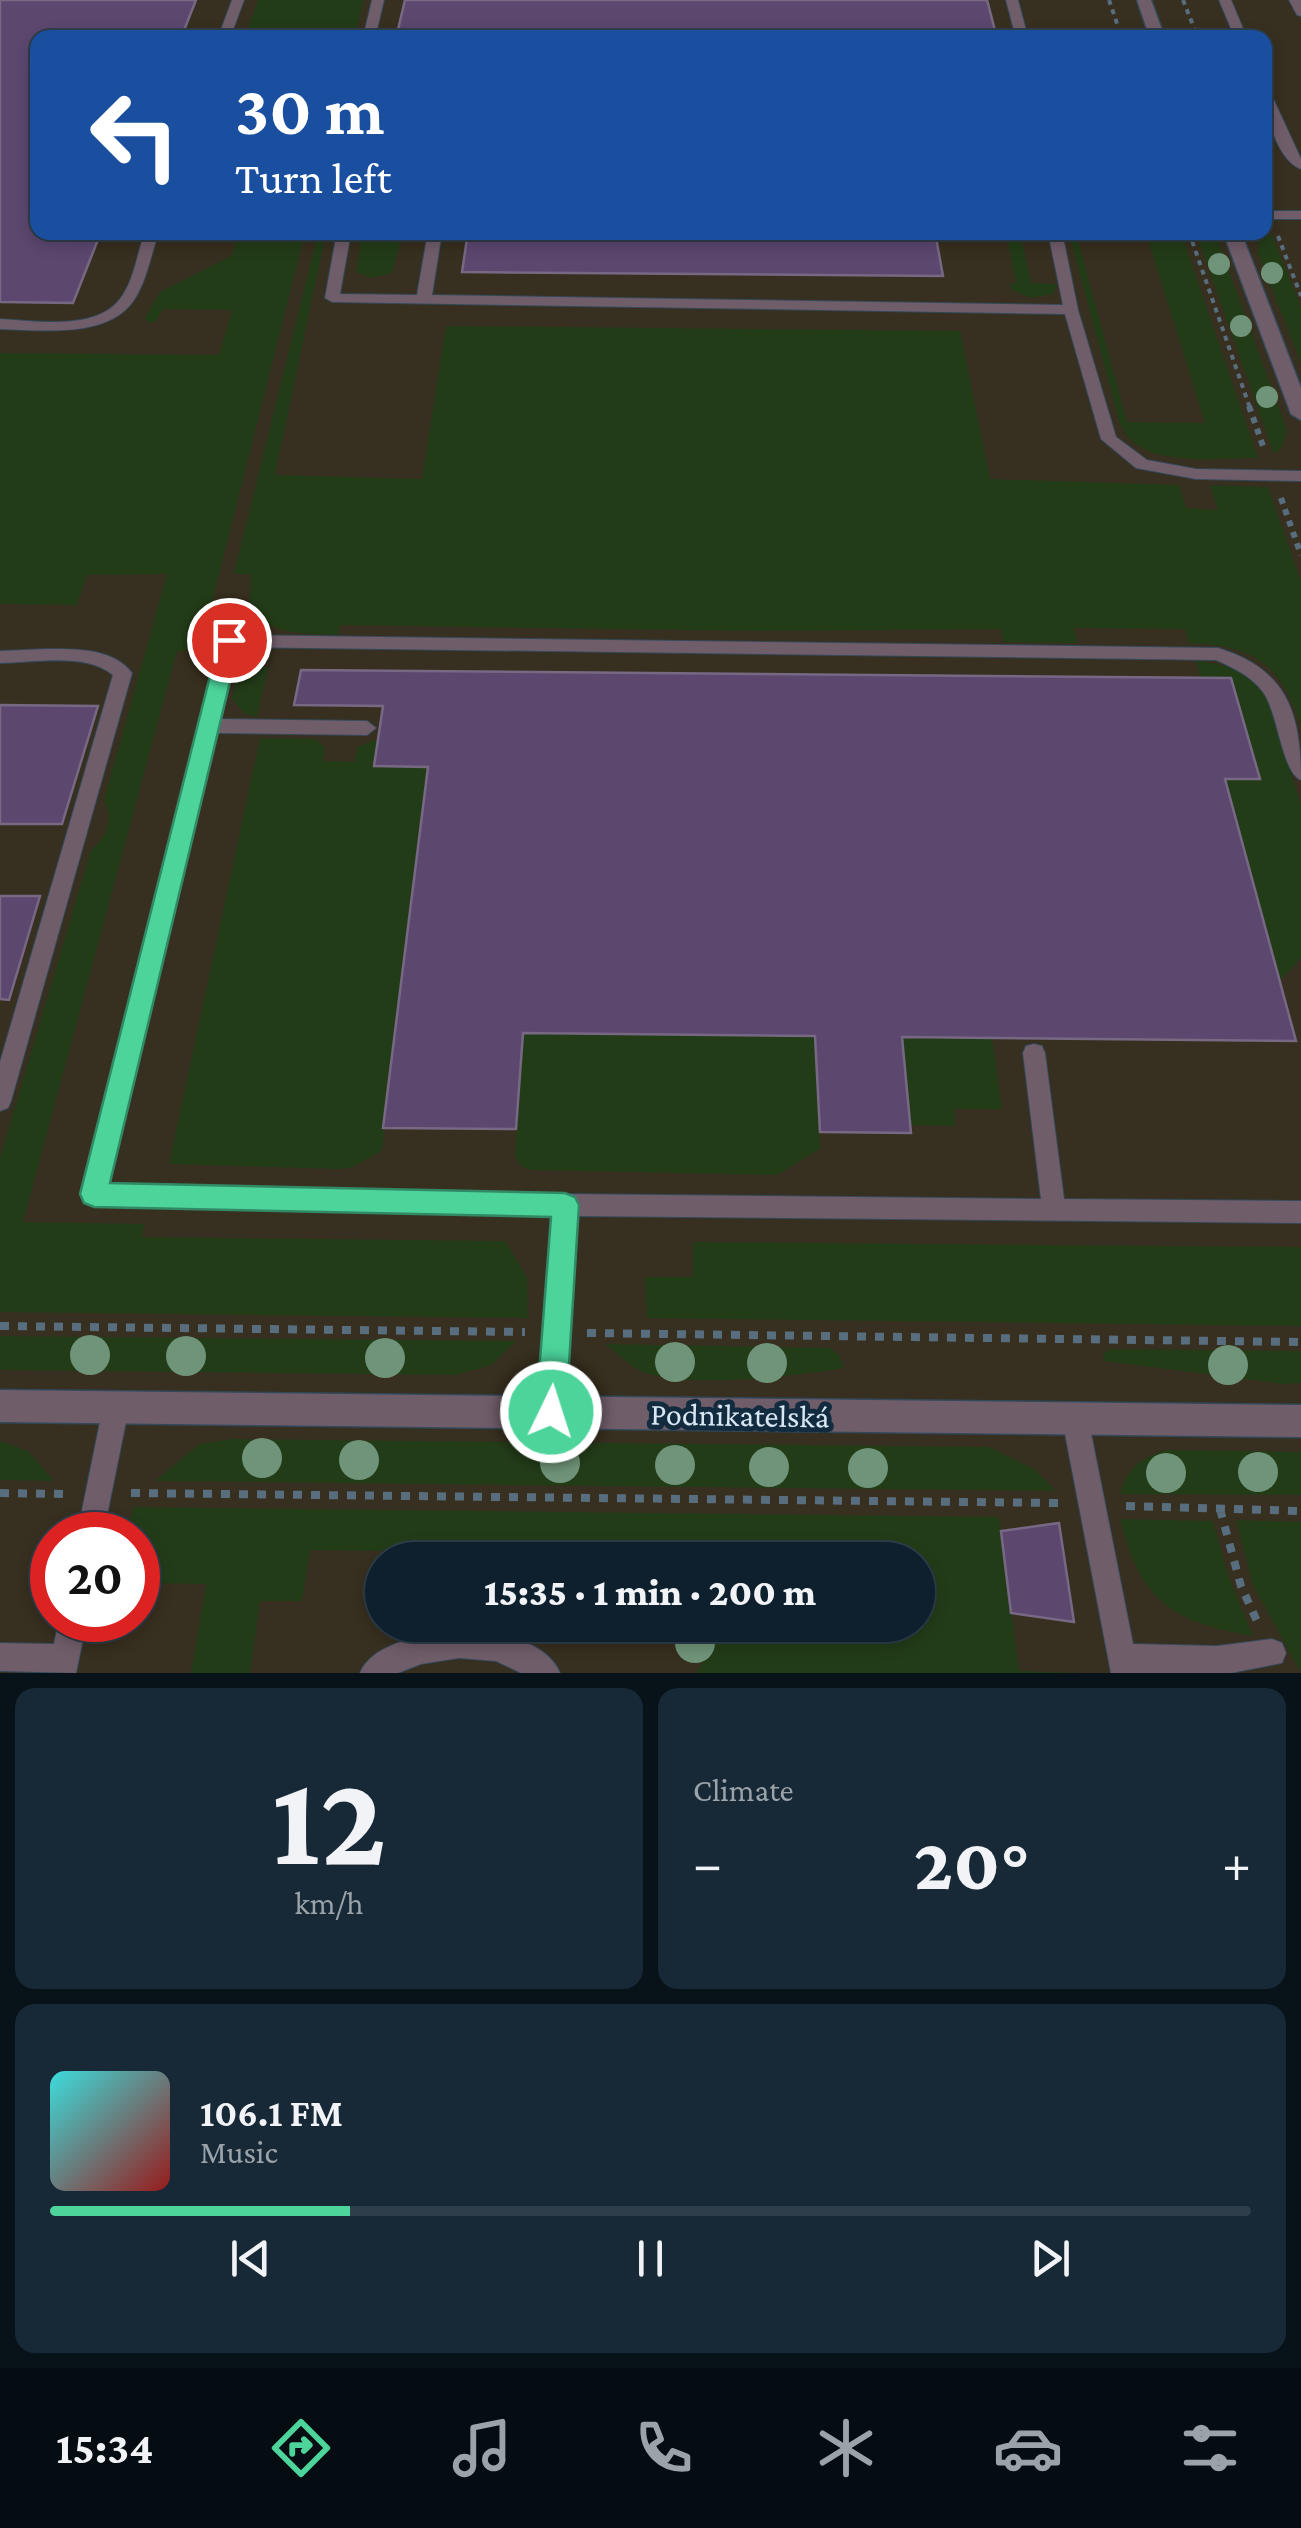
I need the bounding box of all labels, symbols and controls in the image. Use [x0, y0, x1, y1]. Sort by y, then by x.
icon: left [70, 70, 200, 200]
text: 30 m [235, 71, 384, 149]
text: Turn left [235, 153, 392, 203]
pin [187, 598, 272, 683]
icon: arrive [202, 613, 257, 668]
position arrow [499, 1360, 603, 1464]
street label: Podnikatelská [650, 1395, 830, 1435]
speed limit sign: 20 [30, 1512, 160, 1642]
text: 15:35 · 1 min · 200 m [484, 1571, 816, 1613]
text: 12 [272, 1747, 386, 1892]
text: Climate [693, 1772, 794, 1808]
text: 20° [914, 1822, 1030, 1905]
text: − [693, 1833, 722, 1894]
text: + [1222, 1833, 1251, 1894]
text: km/h [295, 1885, 364, 1921]
text: 106.1 FM [200, 2092, 343, 2134]
text: Music [200, 2134, 278, 2170]
icon: previous [223, 2231, 278, 2286]
icon: pause [623, 2231, 678, 2286]
icon: next [1023, 2231, 1078, 2286]
icon: directions [266, 2413, 336, 2483]
icon: music [447, 2413, 517, 2483]
icon: phone [629, 2413, 699, 2483]
icon: climate [811, 2413, 881, 2483]
icon: car [993, 2413, 1063, 2483]
icon: filters [1175, 2413, 1245, 2483]
text: 15:34 [56, 2423, 154, 2473]

